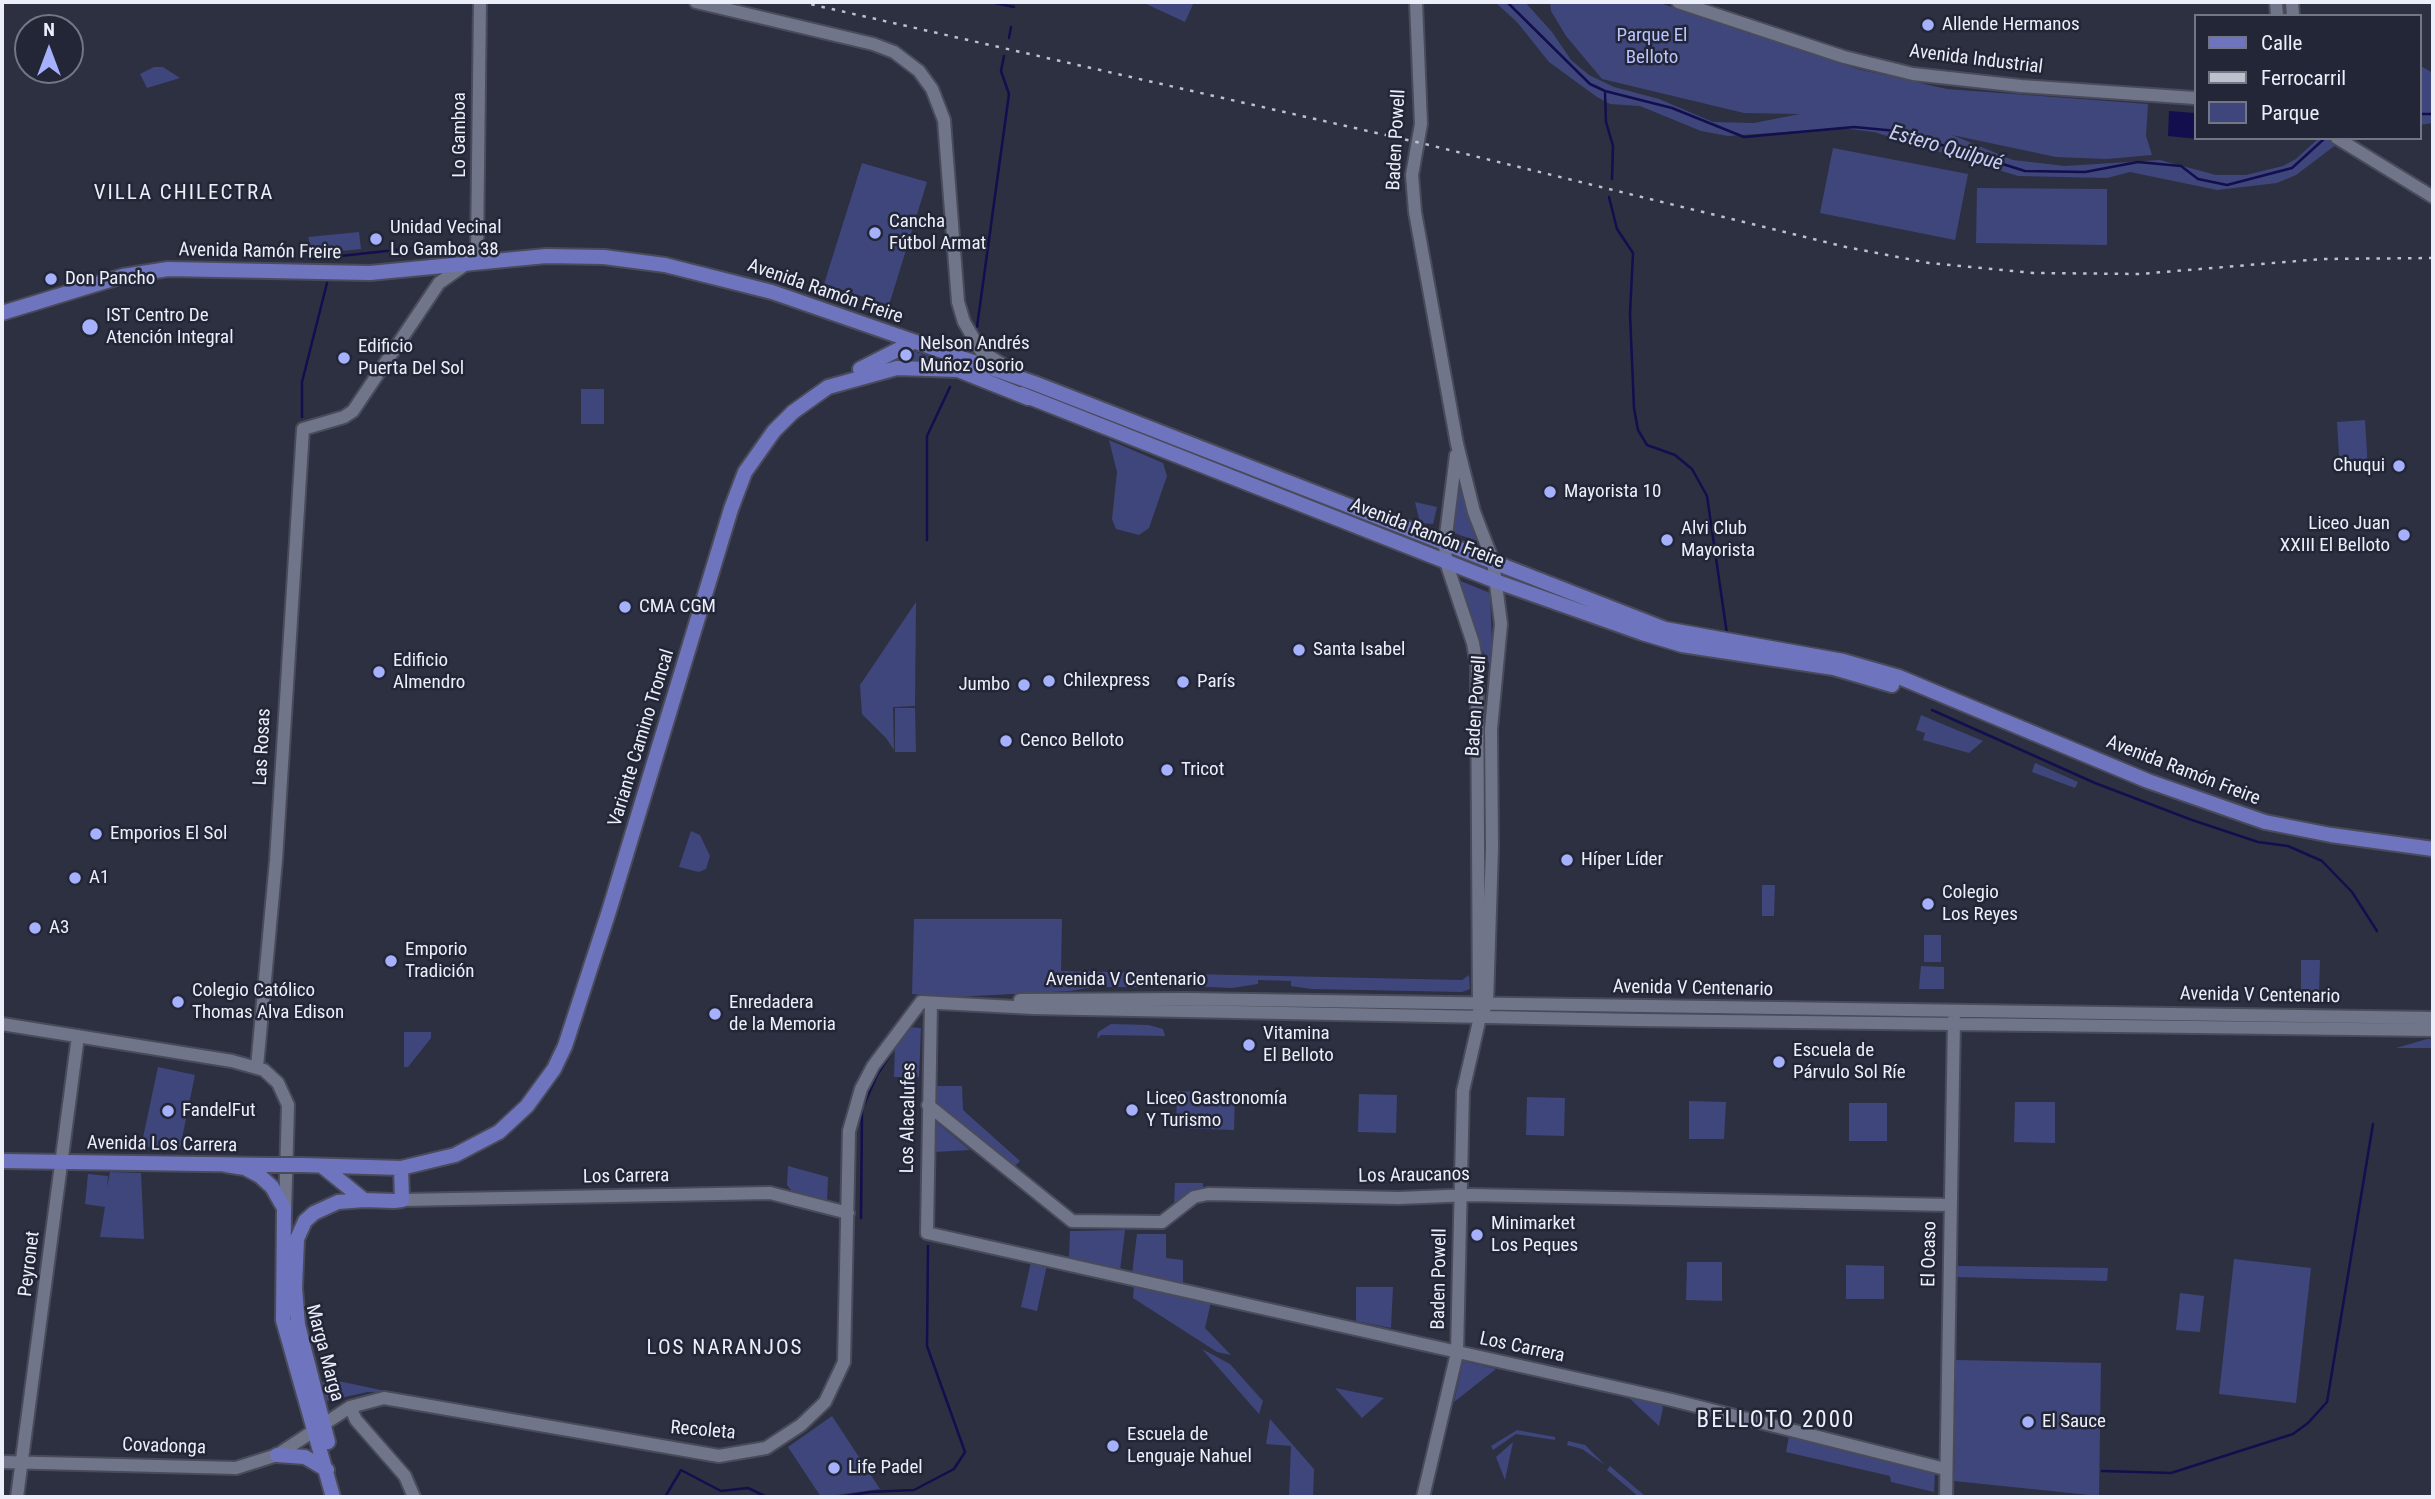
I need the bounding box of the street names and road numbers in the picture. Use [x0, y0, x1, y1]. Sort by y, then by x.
street label: Avenida Industrial [1908, 41, 2044, 79]
street label: Baden Powell [1383, 89, 1411, 191]
street label: Lo Gamboa [449, 92, 471, 178]
street label: Avenida Ramón Freire [178, 239, 342, 265]
street label: Avenida Ramón Freire [744, 255, 906, 329]
street label: Avenida Ramón Freire [1347, 494, 1507, 574]
street label: Variante Camino Troncal [604, 647, 680, 829]
street label: Baden Powell [1462, 655, 1492, 757]
street label: Las Rosas [250, 708, 276, 786]
street label: Avenida Ramón Freire [2103, 731, 2263, 811]
street label: Avenida V Centenario [1046, 969, 1206, 991]
street label: Avenida V Centenario [1613, 976, 1773, 1002]
street label: Avenida V Centenario [2180, 983, 2340, 1009]
street label: Los Alacalufes [897, 1062, 921, 1174]
street label: Avenida Los Carrera [87, 1132, 237, 1158]
street label: Los Araucanos [1358, 1164, 1470, 1188]
street label: Los Carrera [583, 1165, 669, 1189]
street label: El Ocaso [1918, 1221, 1942, 1287]
street label: Baden Powell [1428, 1228, 1452, 1330]
street label: Peyronet [15, 1230, 45, 1298]
street label: Marga Marga [300, 1302, 348, 1404]
street label: Los Carrera [1477, 1328, 1567, 1368]
street label: Recoleta [669, 1417, 737, 1445]
street label: Covadonga [122, 1434, 206, 1460]

